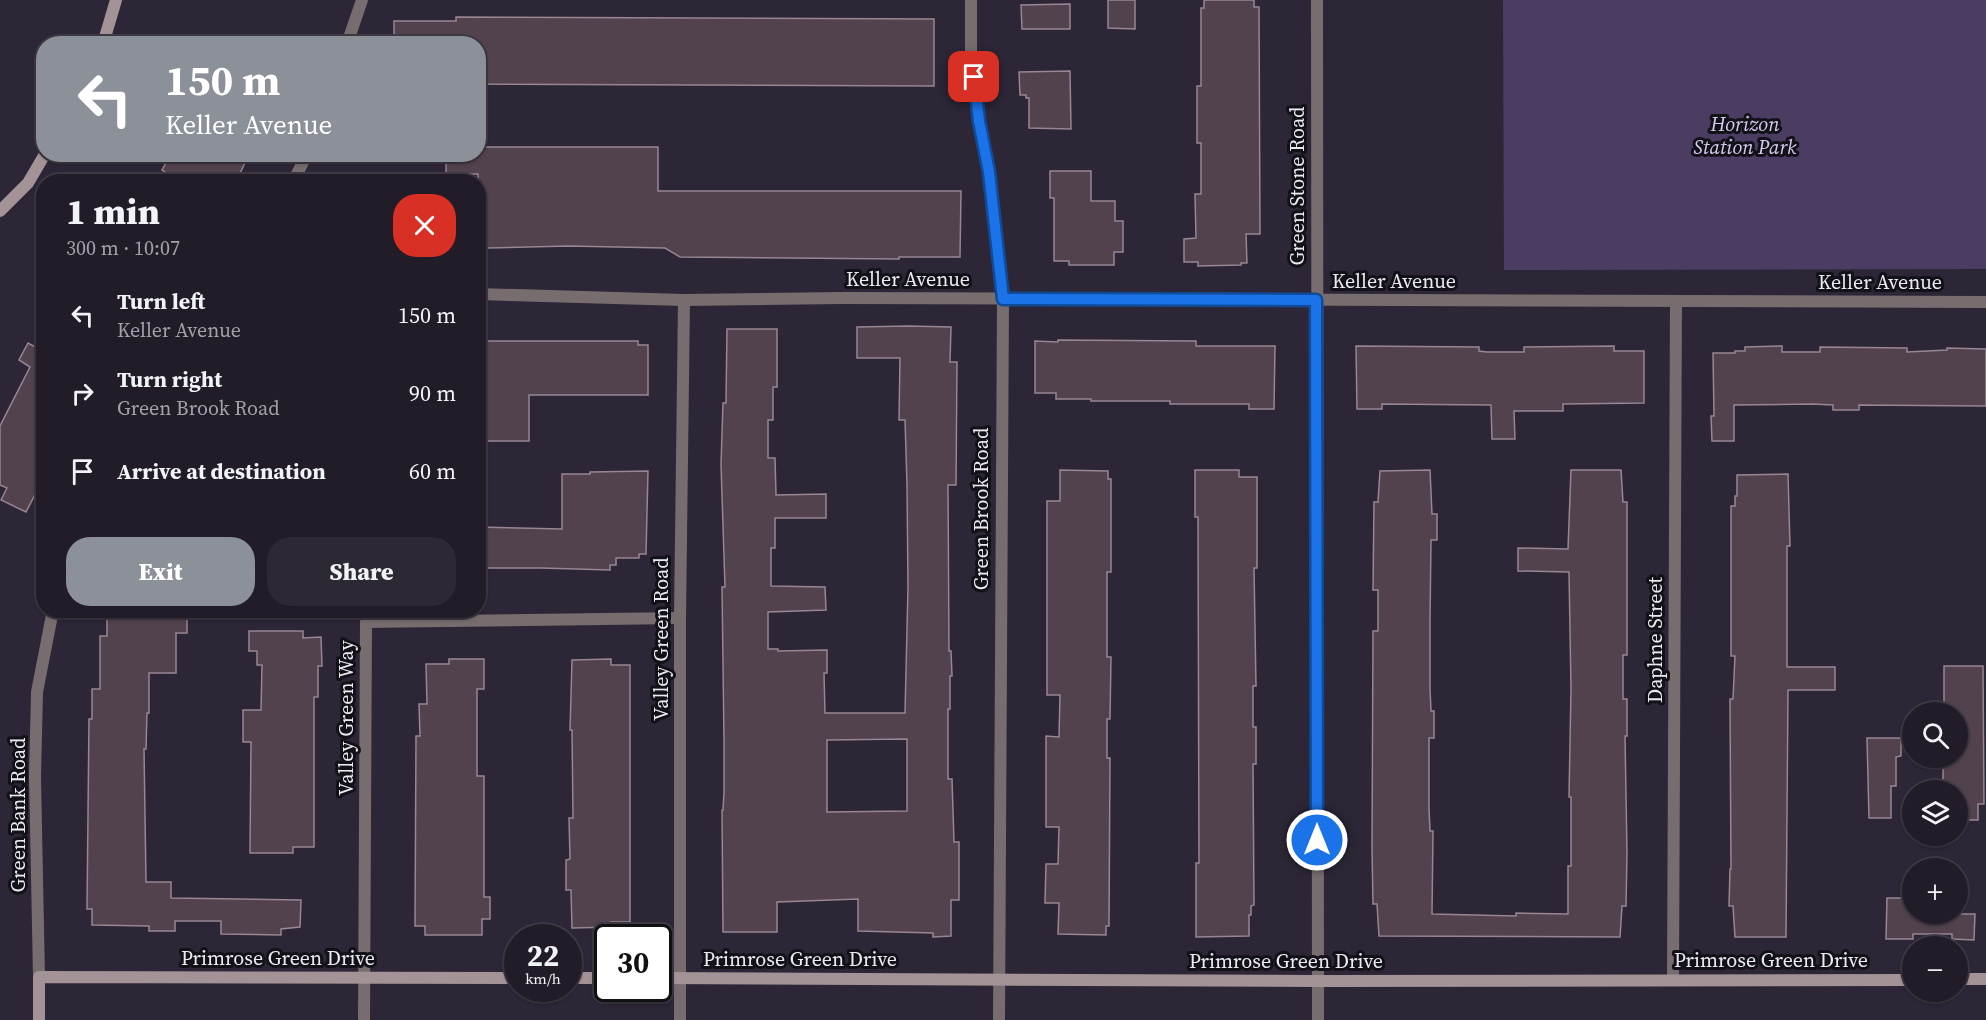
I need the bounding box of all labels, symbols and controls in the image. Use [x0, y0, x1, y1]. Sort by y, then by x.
text: 150 m [165, 51, 280, 109]
pin [948, 51, 999, 102]
icon: left [66, 60, 144, 138]
icon: arrive [957, 60, 990, 93]
text: Keller Avenue [165, 106, 332, 143]
street label: Green Stone Road [1283, 106, 1311, 265]
park label: Horizon Station Park [1694, 110, 1797, 161]
text: 1 min [66, 187, 160, 236]
button: close [393, 194, 456, 257]
text: 300 m · 10:07 [66, 234, 180, 262]
street label: Keller Avenue [846, 265, 970, 293]
street label: Keller Avenue [1332, 267, 1456, 295]
street label: Keller Avenue [1818, 268, 1942, 296]
text: Turn left [117, 286, 205, 316]
icon: left [66, 299, 99, 332]
text: 150 m [398, 300, 456, 330]
text: Keller Avenue [117, 316, 241, 344]
text: Turn right [117, 364, 222, 394]
icon: right [66, 377, 99, 410]
text: 90 m [409, 378, 456, 408]
text: Green Brook Road [117, 394, 280, 422]
street label: Green Brook Road [967, 427, 995, 590]
icon: arrive [66, 455, 99, 488]
text: Arrive at destination [117, 456, 326, 486]
text: 60 m [409, 456, 456, 486]
button: Exit [66, 537, 255, 606]
button: Share [267, 537, 456, 606]
street label: Valley Green Road [647, 557, 675, 721]
street label: Daphne Street [1641, 576, 1669, 703]
street label: Valley Green Way [332, 640, 360, 796]
map controls [1902, 702, 1968, 1002]
button: search [1902, 702, 1968, 768]
street label: Green Bank Road [4, 737, 32, 892]
button: layers [1902, 780, 1968, 846]
position arrow [1285, 808, 1349, 872]
button: + [1902, 858, 1968, 924]
speed limit sign: 30 [594, 924, 672, 1002]
text: 22 [527, 935, 559, 976]
button: − [1902, 936, 1968, 1002]
street label: Primrose Green Drive [181, 944, 375, 972]
street label: Primrose Green Drive [703, 945, 897, 973]
street label: Primrose Green Drive [1674, 946, 1868, 974]
street label: Primrose Green Drive [1189, 947, 1383, 975]
text: km/h [525, 968, 561, 989]

